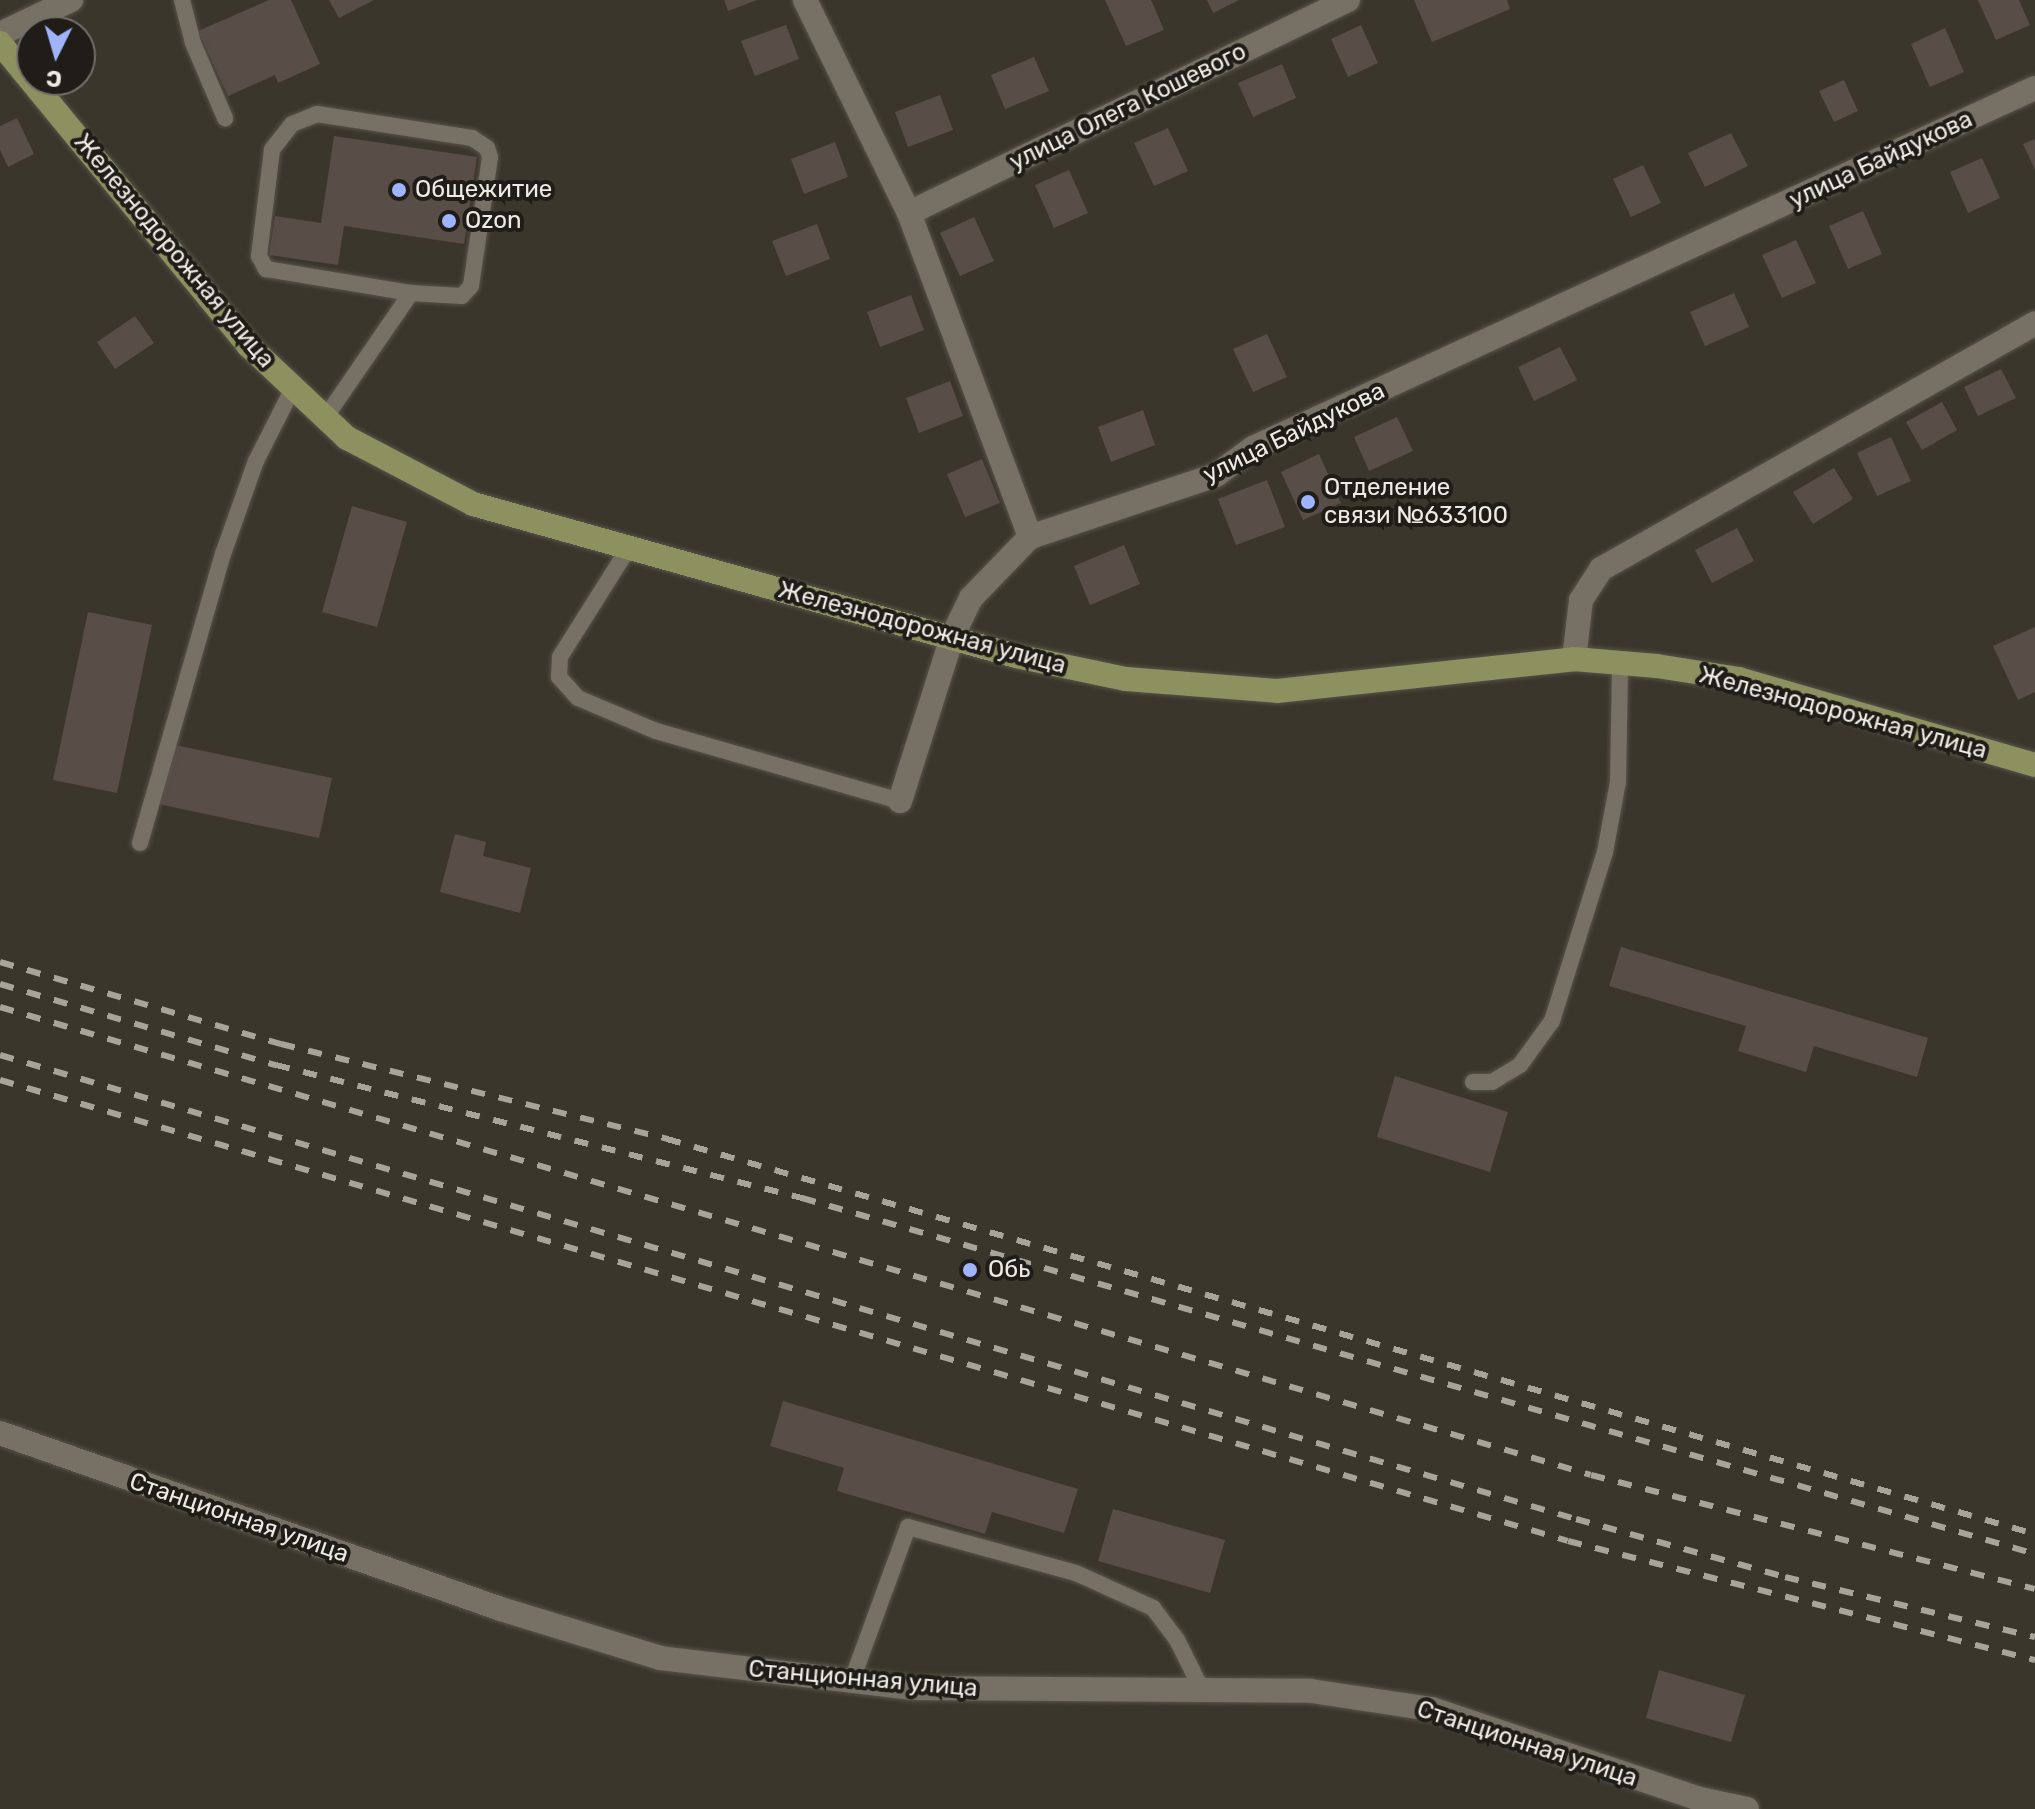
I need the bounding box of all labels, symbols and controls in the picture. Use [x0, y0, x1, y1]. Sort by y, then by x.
north arrow [16, 16, 96, 96]
street label: улица Олега Кошевого [1005, 37, 1251, 177]
text: С [45, 64, 63, 93]
street label: улица Байдукова [1785, 105, 1977, 215]
street label: Железнодорожная улица [68, 128, 280, 374]
place label: Общежитие [415, 176, 552, 204]
marker: Общежитие [390, 181, 408, 199]
place label: Ozon [465, 207, 522, 235]
marker: Ozon [440, 212, 458, 230]
street label: улица Байдукова [1199, 377, 1389, 489]
place label: Отделение связи №633100 [1324, 474, 1508, 530]
marker: Отделение связи №633100 [1299, 493, 1317, 511]
street label: Железнодорожная улица [775, 576, 1069, 680]
street label: Железнодорожная улица [1696, 661, 1990, 765]
place label: Обь [988, 1256, 1030, 1284]
marker: Обь [959, 1259, 981, 1281]
street label: Станционная улица [126, 1467, 352, 1569]
street label: Станционная улица [747, 1655, 979, 1703]
street label: Станционная улица [1413, 1695, 1641, 1793]

